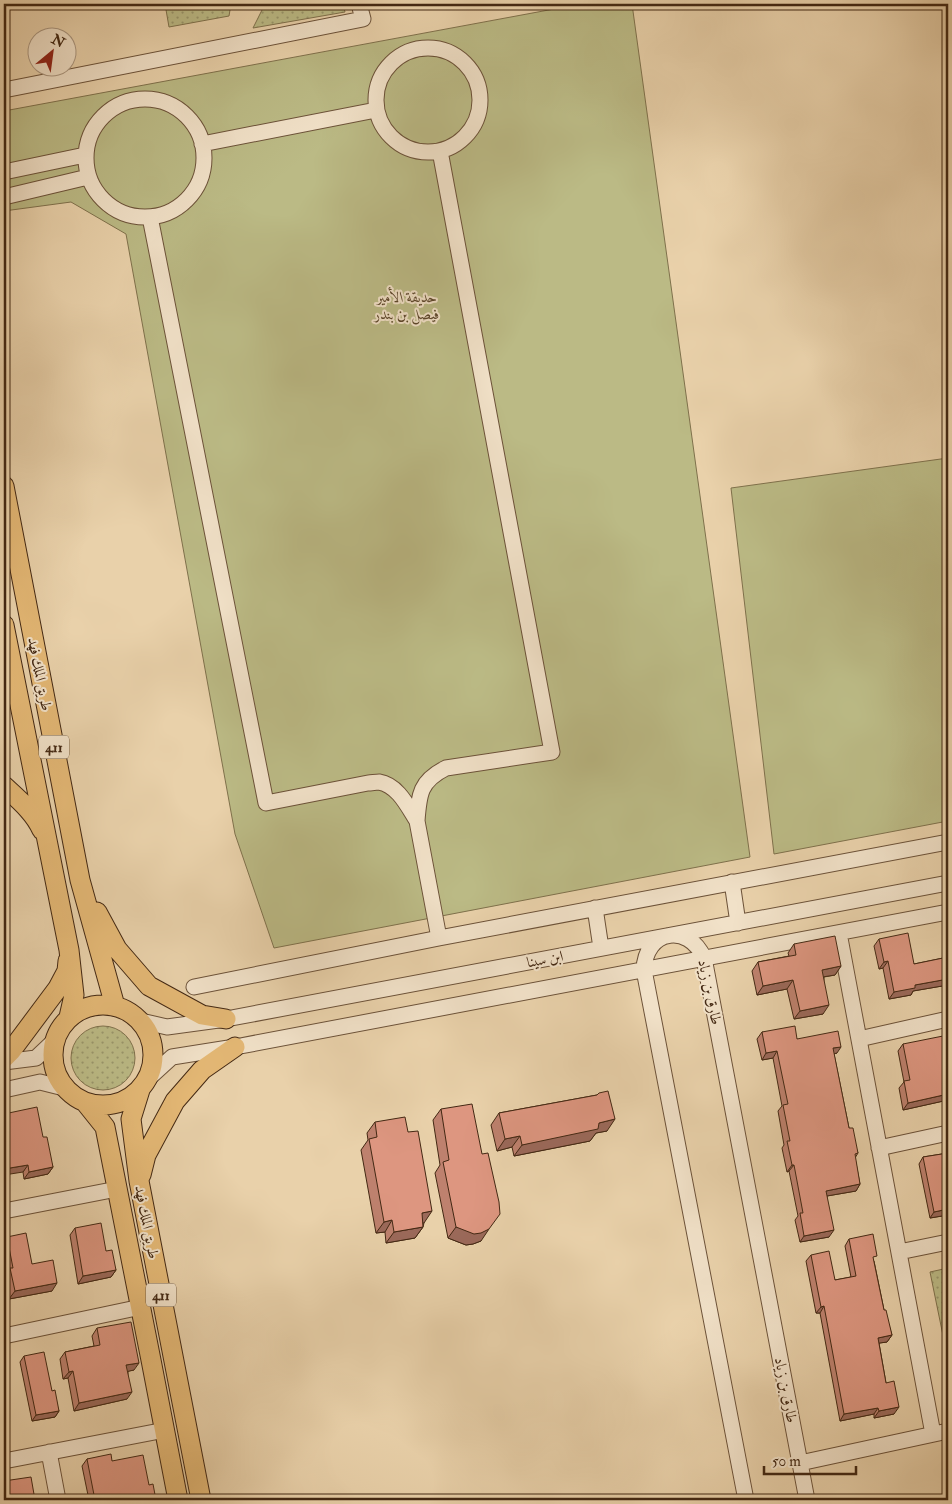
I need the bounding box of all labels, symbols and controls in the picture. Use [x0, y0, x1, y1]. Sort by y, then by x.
north arrow [28, 28, 78, 78]
text: N [48, 30, 68, 52]
park label: حديقة الأمير فيصل بن بندر [373, 286, 440, 325]
street label: طريق الملك فهد [23, 636, 56, 713]
road number: 411 [39, 736, 69, 759]
street label: ابن سينا [525, 947, 565, 972]
street label: طارق بن زياد [693, 958, 726, 1027]
street label: طريق الملك فهد [130, 1184, 163, 1261]
road number: 411 [146, 1284, 176, 1306]
street label: طارق بن زياد [770, 1356, 801, 1425]
scale bar [764, 1444, 857, 1476]
text: 50 m [772, 1452, 801, 1471]

